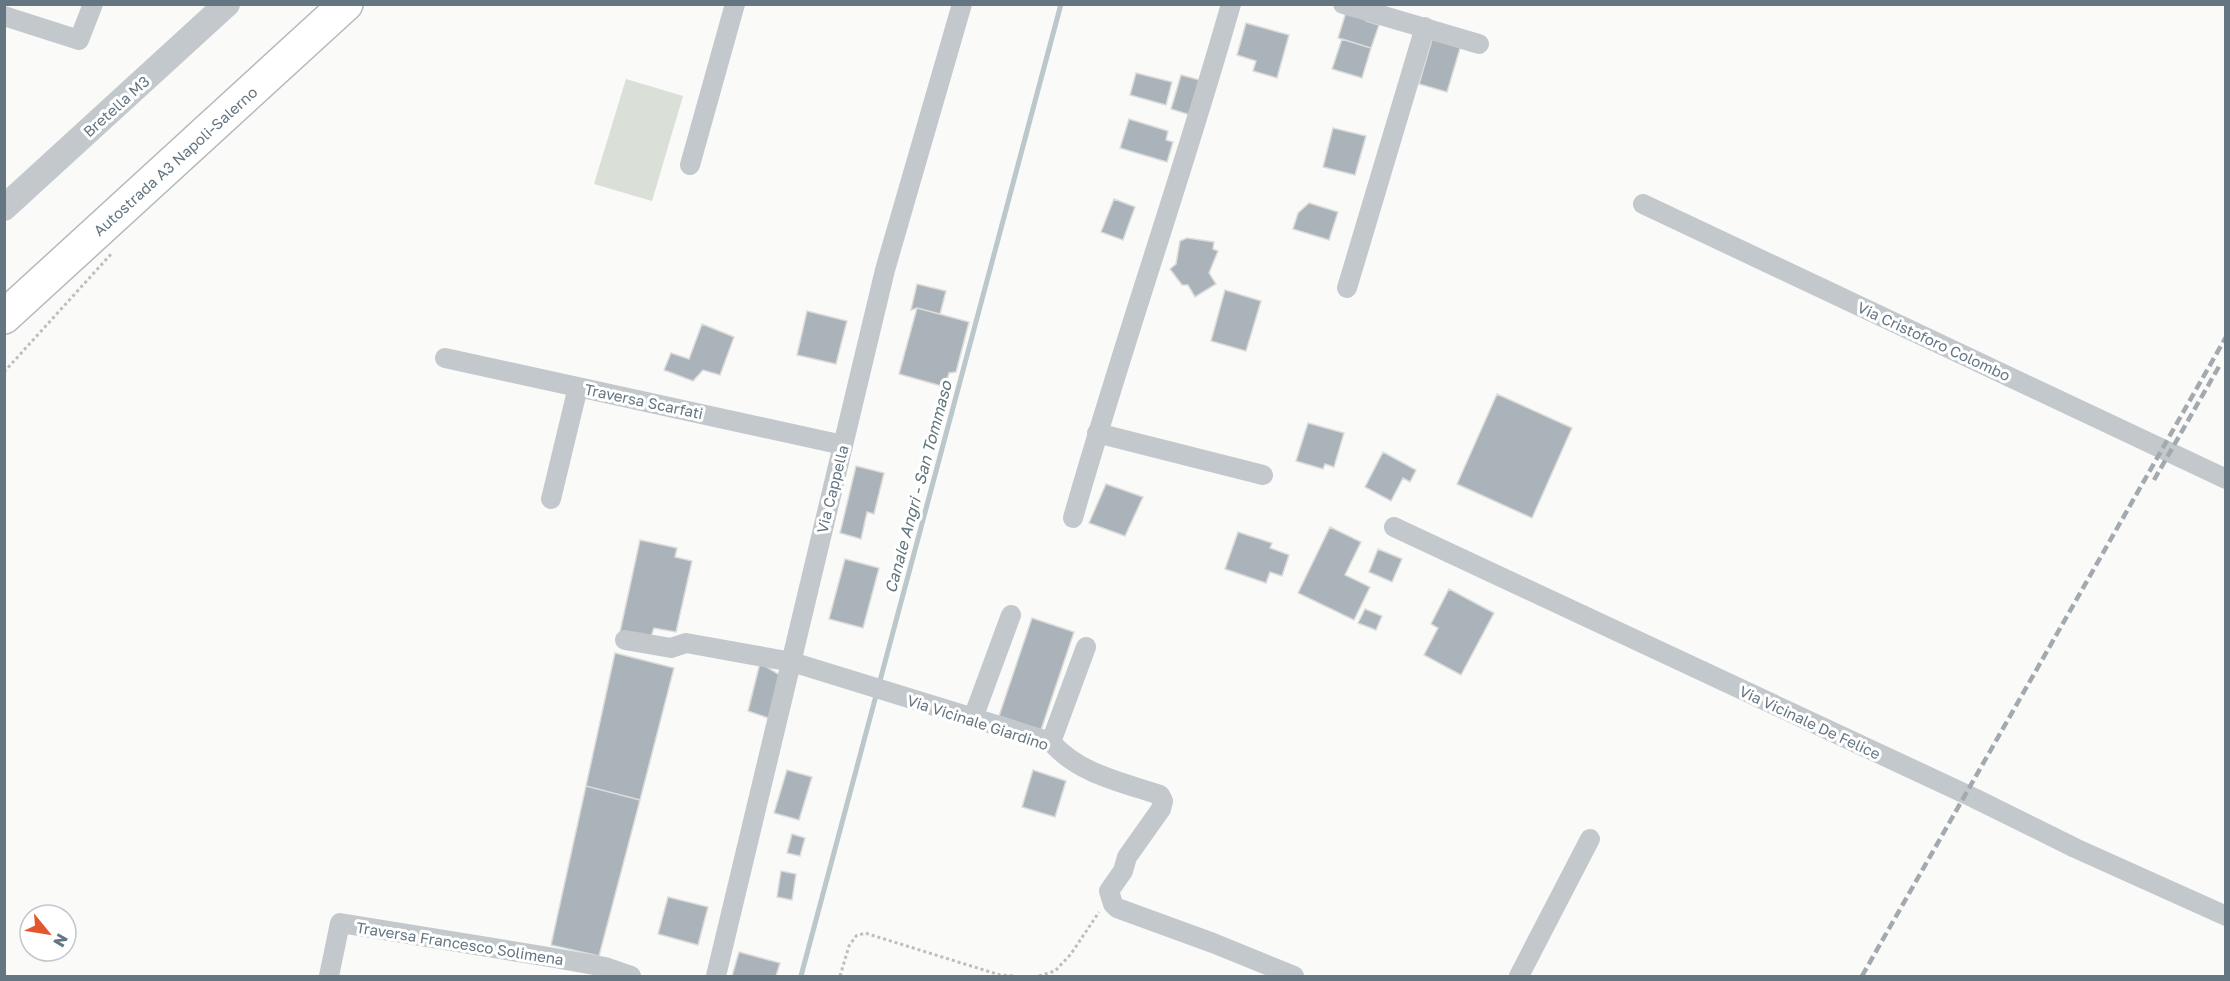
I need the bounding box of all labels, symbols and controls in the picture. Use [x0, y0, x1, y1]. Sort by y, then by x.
street label: Bretella M3 [79, 72, 153, 140]
street label: Autostrada A3 Napoli-Salerno [89, 83, 261, 239]
street label: Via Cristoforo Colombo [1855, 298, 2013, 384]
water label: Canale Angri - San Tommaso [880, 377, 956, 595]
street label: Traversa Scarfati [583, 380, 705, 422]
street label: Via Cappella [812, 443, 852, 535]
street label: Via Vicinale De Felice [1737, 681, 1884, 763]
street label: Via Vicinale Giardino [905, 691, 1051, 753]
north arrow [18, 903, 78, 963]
street label: Traversa Francesco Solimena [355, 918, 565, 968]
text: N [49, 930, 73, 951]

